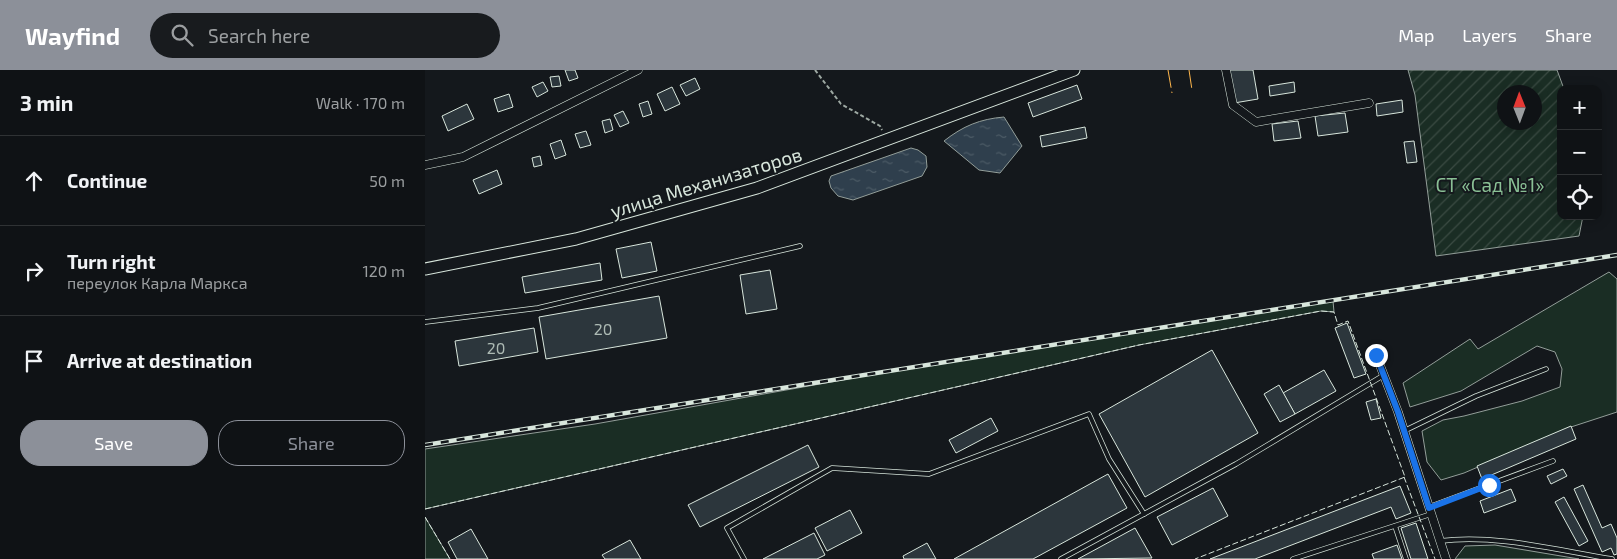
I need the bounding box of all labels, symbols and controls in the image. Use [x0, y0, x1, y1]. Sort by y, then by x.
search box [150, 13, 500, 58]
text: Wayfind [25, 21, 120, 50]
icon: search [168, 21, 196, 49]
text: Search here [208, 24, 310, 47]
text: Map [1398, 24, 1434, 46]
text: Layers [1462, 24, 1517, 46]
text: Share [1545, 24, 1592, 46]
north arrow [1497, 85, 1542, 130]
map controls [1557, 85, 1602, 220]
button: + [1557, 85, 1602, 130]
text: 3 min [20, 90, 73, 115]
text: Walk · 170 m [316, 93, 405, 112]
button: − [1557, 130, 1602, 175]
street label: улица Механизаторов [607, 142, 805, 223]
icon: ahead [20, 167, 48, 195]
text: Continue [67, 169, 147, 192]
text: 50 m [369, 171, 405, 190]
park label: СТ «Сад №1» [1435, 173, 1545, 196]
button: locate [1557, 175, 1602, 220]
text: Turn right [67, 250, 155, 273]
icon: right [20, 257, 48, 285]
text: 120 m [362, 261, 405, 280]
text: переулок Карла Маркса [67, 273, 248, 292]
house number: 20 [594, 319, 612, 338]
house number: 20 [487, 338, 505, 357]
route end [1365, 344, 1388, 367]
icon: arrive [20, 347, 48, 375]
text: Arrive at destination [67, 349, 252, 372]
button: Save [20, 420, 208, 466]
button: Share [218, 420, 405, 466]
route start [1478, 474, 1501, 497]

